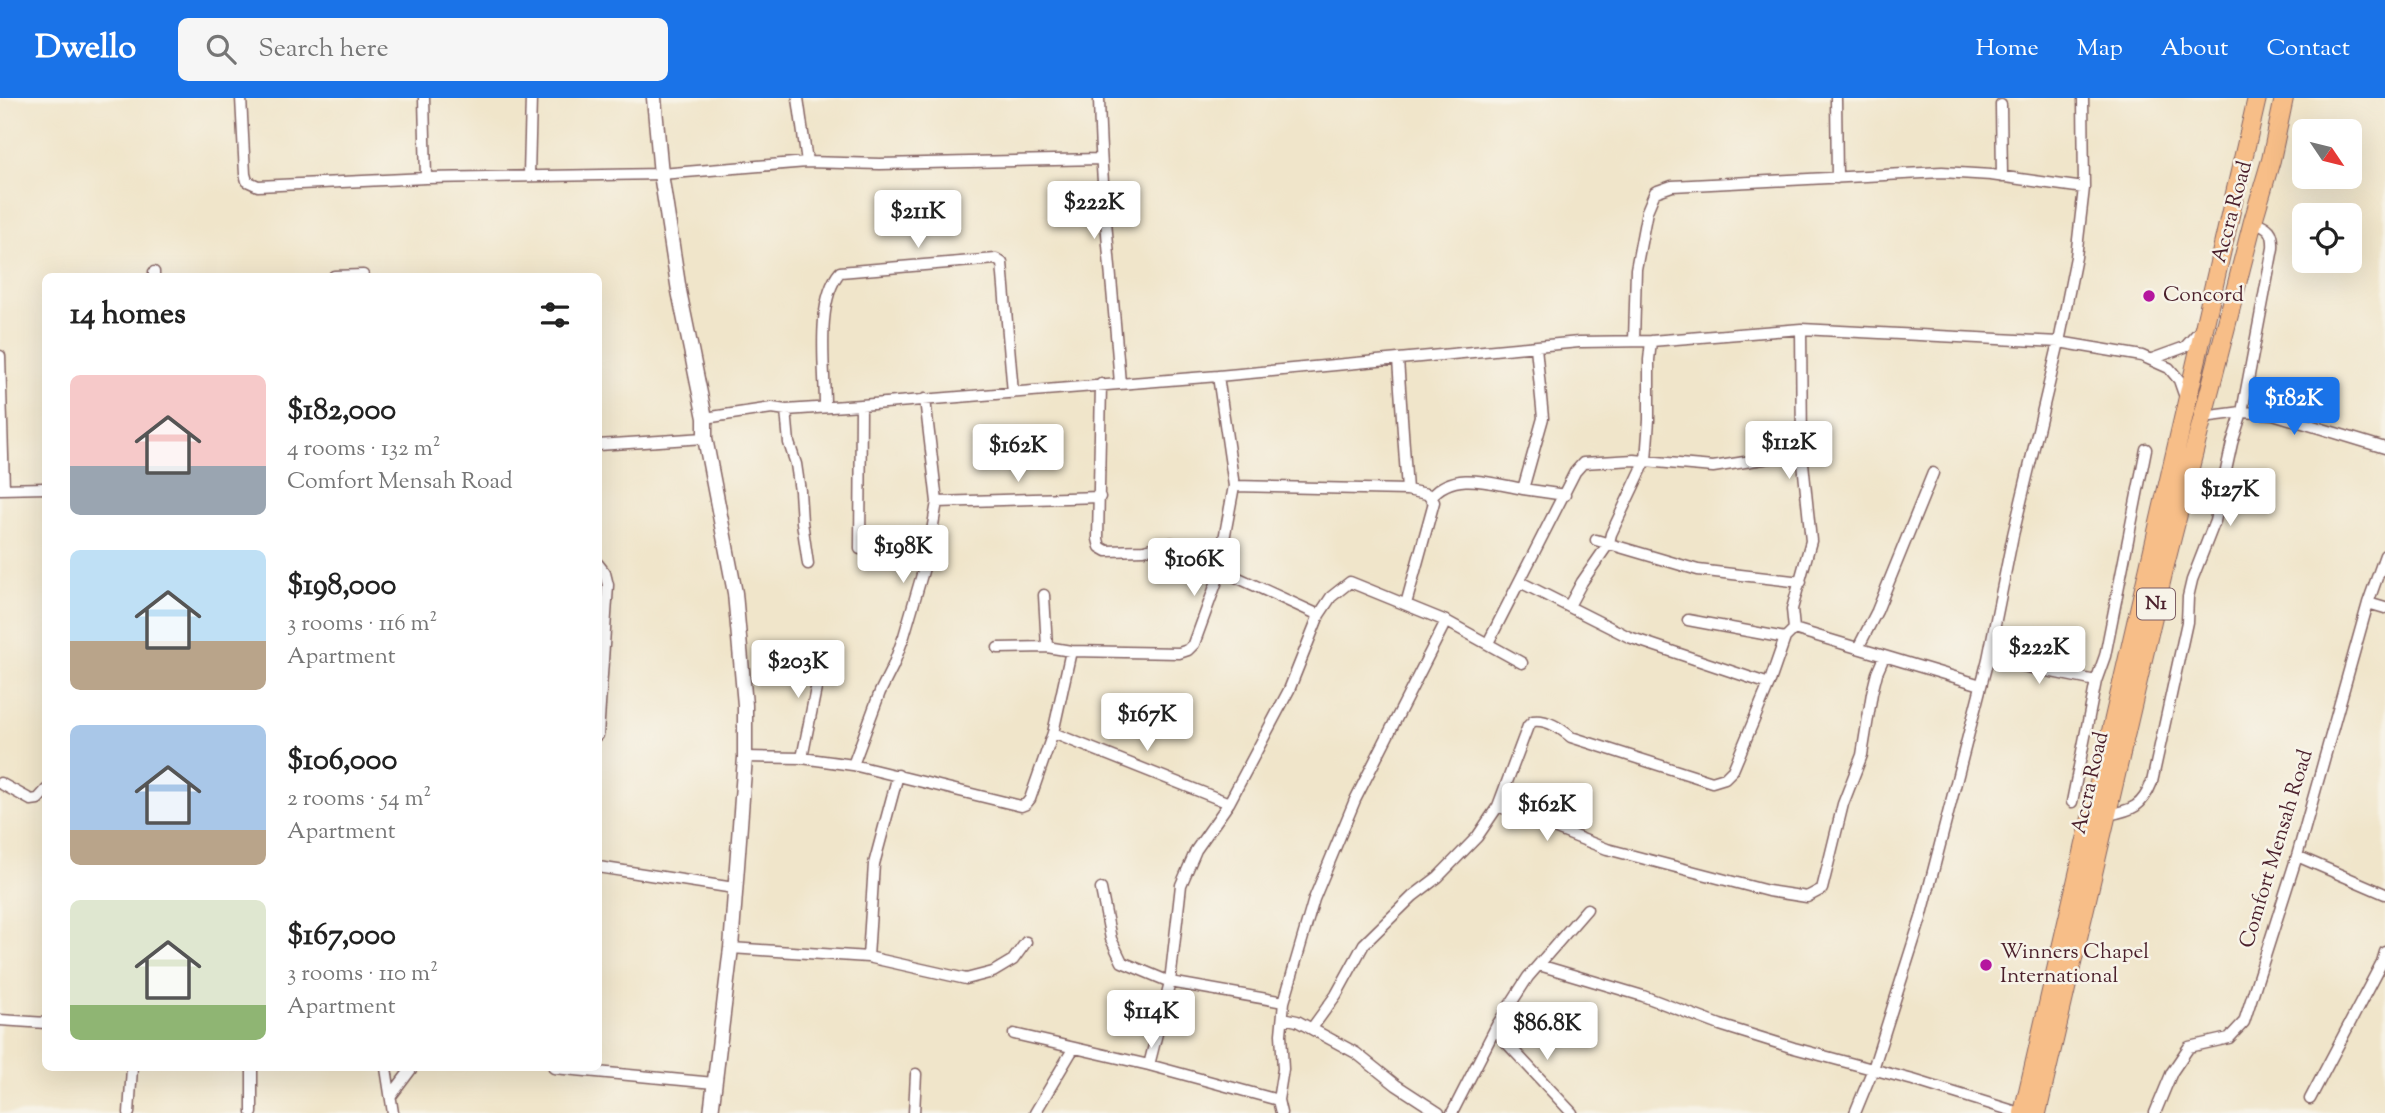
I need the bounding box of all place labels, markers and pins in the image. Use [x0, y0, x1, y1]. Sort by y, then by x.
pin: $222K [1045, 181, 1143, 241]
pin: $211K [869, 190, 967, 250]
place label: Concord [2163, 281, 2244, 311]
marker: Concord [2141, 288, 2157, 304]
pin: $182K [2245, 378, 2343, 437]
pin: $112K [1740, 422, 1838, 481]
pin: $162K [969, 424, 1067, 484]
pin: $127K [2181, 468, 2279, 528]
pin: $198K [854, 526, 952, 585]
pin: $106K [1145, 538, 1243, 598]
pin: $222K [1990, 626, 2088, 686]
pin: $203K [749, 640, 847, 700]
pin: $167K [1098, 694, 1196, 753]
pin: $162K [1498, 784, 1596, 843]
place label: Winners Chapel International [2000, 938, 2149, 992]
marker: Winners Chapel International [1978, 957, 1994, 973]
pin: $114K [1102, 990, 1200, 1050]
pin: $86.8K [1490, 1002, 1604, 1062]

